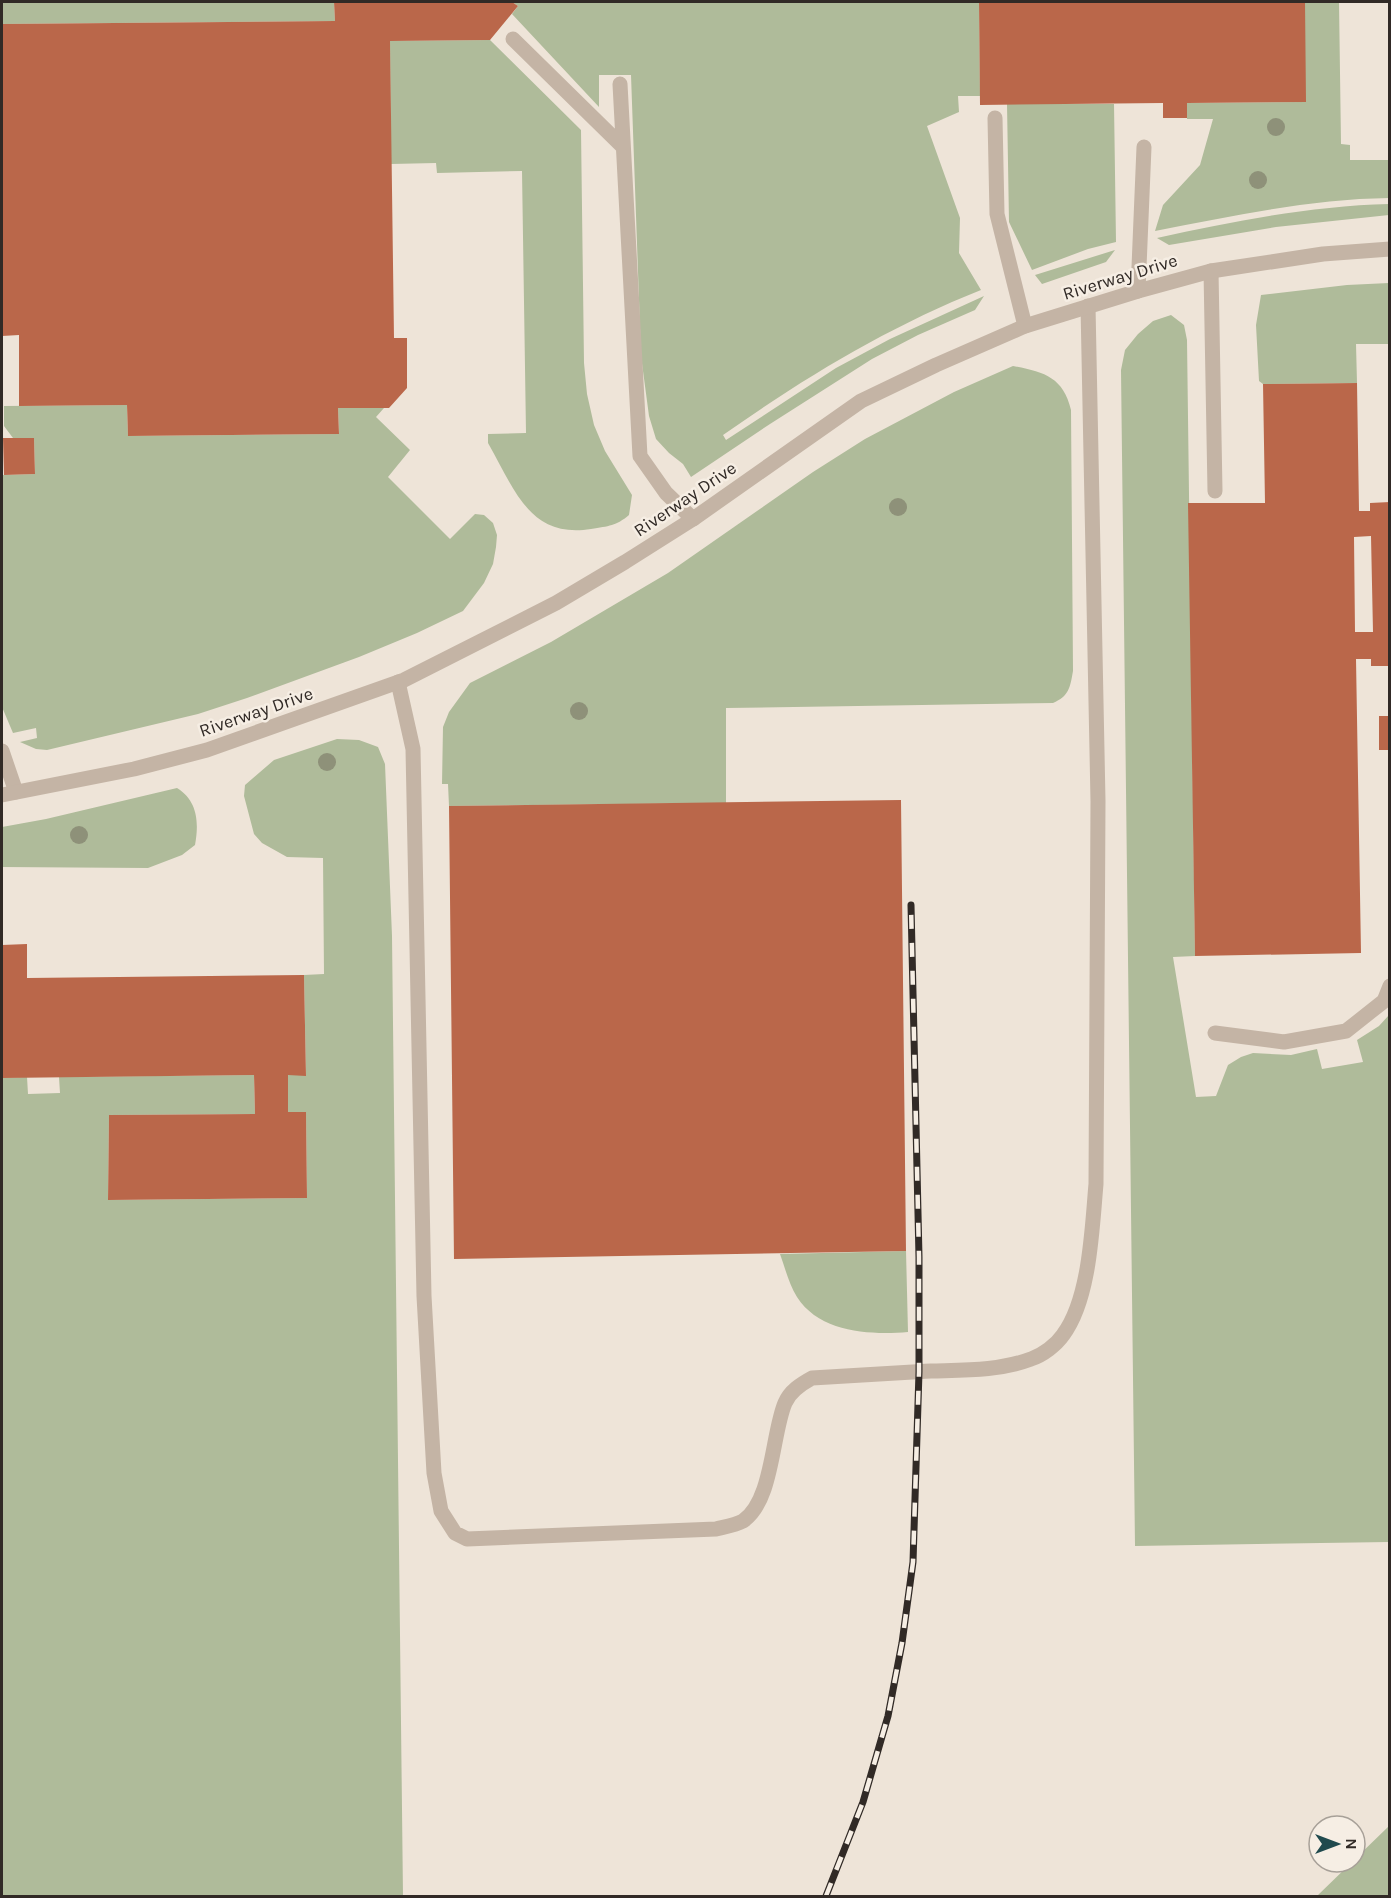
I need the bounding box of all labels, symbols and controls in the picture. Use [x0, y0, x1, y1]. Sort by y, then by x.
street label: Riverway Drive [1060, 249, 1180, 305]
street label: Riverway Drive [630, 457, 740, 541]
street label: Riverway Drive [196, 682, 316, 742]
north arrow [1307, 1814, 1367, 1874]
text: N [1342, 1838, 1361, 1850]

